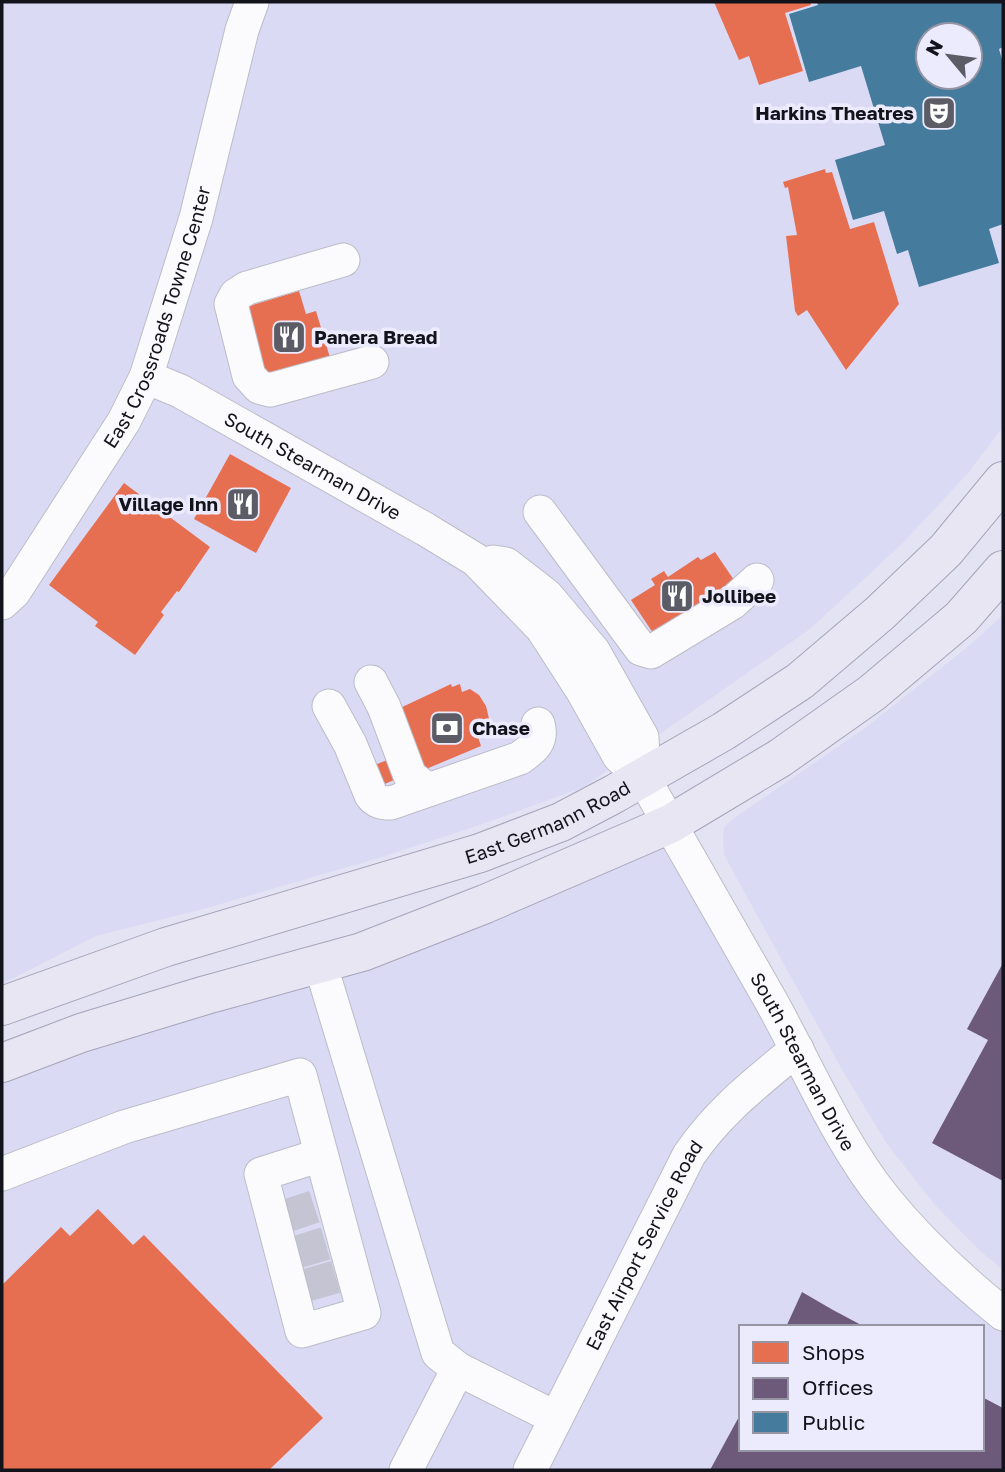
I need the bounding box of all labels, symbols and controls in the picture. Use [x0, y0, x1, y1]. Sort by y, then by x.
north arrow [914, 21, 984, 91]
text: N [920, 36, 947, 59]
theatre icon: Harkins Theatres [920, 94, 958, 132]
place label: Harkins Theatres [755, 101, 914, 124]
street label: East Crossroads Towne Center [98, 183, 215, 452]
restaurant icon: Panera Bread [270, 318, 308, 356]
place label: Panera Bread [314, 325, 438, 348]
street label: South Stearman Drive [221, 406, 405, 524]
restaurant icon: Village Inn [224, 485, 262, 523]
place label: Village Inn [118, 492, 218, 515]
restaurant icon: Jollibee [658, 577, 696, 615]
place label: Jollibee [702, 584, 776, 607]
bank icon: Chase [428, 709, 466, 747]
place label: Chase [472, 716, 530, 739]
street label: East Germann Road [462, 775, 634, 868]
street label: South Stearman Drive [746, 968, 861, 1155]
street label: East Airport Service Road [580, 1135, 707, 1354]
legend [739, 1325, 984, 1451]
text: Shops [802, 1339, 865, 1365]
text: Offices [802, 1374, 873, 1400]
text: Public [802, 1409, 865, 1435]

